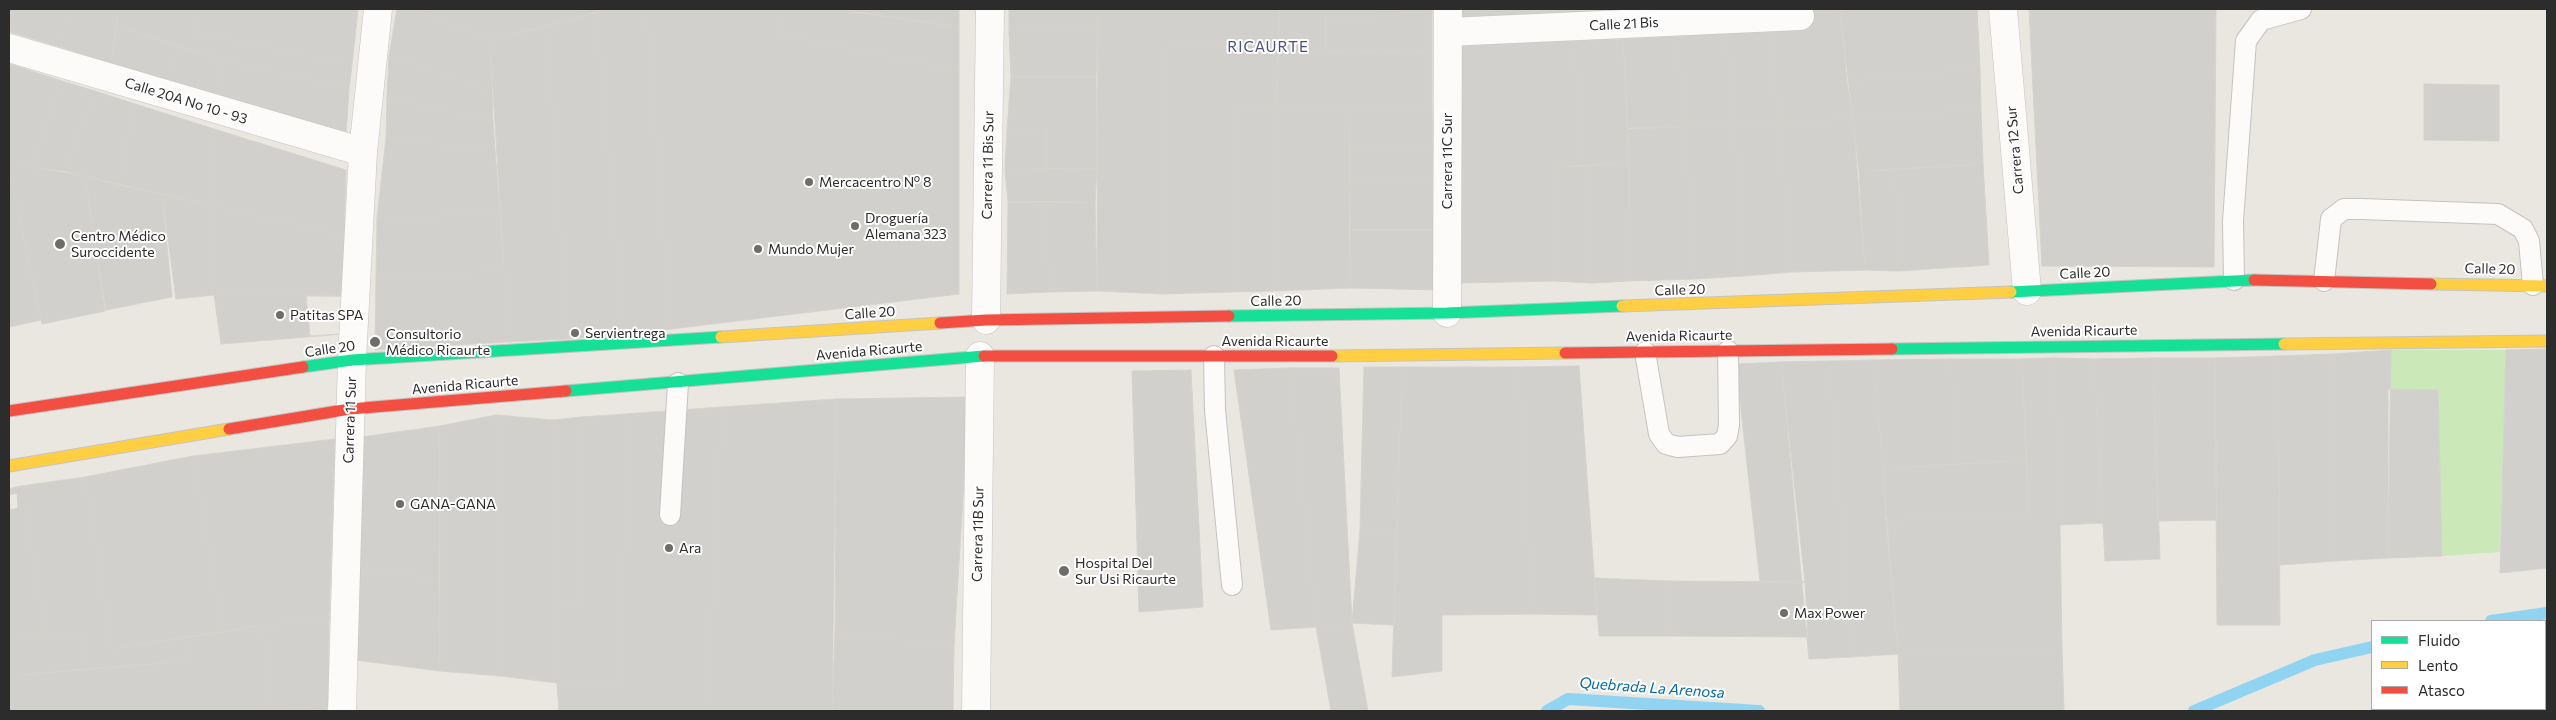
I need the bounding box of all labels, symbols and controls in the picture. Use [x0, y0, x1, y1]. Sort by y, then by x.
street label: Calle 21 Bis [1589, 14, 1659, 34]
district label: RICAURTE [1226, 38, 1310, 56]
street label: Calle 20A No 10 - 93 [123, 74, 249, 128]
street label: Carrera 12 Sur [2003, 105, 2027, 195]
street label: Carrera 11 Bis Sur [979, 111, 997, 219]
street label: Carrera 11C Sur [1439, 113, 1455, 209]
place label: Mercacentro Nº 8 [819, 174, 931, 190]
marker: Mercacentro Nº 8 [803, 176, 815, 188]
place label: Droguería Alemana 323 [865, 210, 947, 242]
marker: Droguería Alemana 323 [849, 220, 861, 232]
place label: Centro Médico Suroccidente [71, 228, 166, 260]
marker: Centro Médico Suroccidente [53, 237, 67, 251]
place label: Mundo Mujer [768, 241, 854, 257]
marker: Mundo Mujer [752, 243, 764, 255]
street label: Calle 20 [2464, 260, 2516, 278]
street label: Calle 20 [2059, 263, 2111, 283]
street label: Calle 20 [1654, 281, 1706, 299]
street label: Calle 20 [1250, 292, 1302, 310]
street label: Calle 20 [844, 303, 896, 323]
place label: Patitas SPA [290, 307, 363, 323]
marker: Patitas SPA [274, 309, 286, 321]
street label: Avenida Ricaurte [2030, 322, 2138, 340]
place label: Servientrega [585, 325, 666, 341]
place label: Consultorio Médico Ricaurte [386, 326, 490, 358]
marker: Servientrega [569, 327, 581, 339]
street label: Avenida Ricaurte [1625, 327, 1733, 345]
street label: Avenida Ricaurte [1222, 333, 1328, 349]
marker: Consultorio Médico Ricaurte [368, 335, 382, 349]
street label: Calle 20 [304, 337, 356, 361]
street label: Avenida Ricaurte [815, 338, 923, 364]
street label: Avenida Ricaurte [411, 372, 519, 398]
street label: Carrera 11 Sur [340, 376, 360, 464]
street label: Carrera 11B Sur [969, 486, 987, 582]
place label: GANA-GANA [410, 496, 496, 512]
marker: GANA-GANA [394, 498, 406, 510]
place label: Ara [679, 540, 701, 556]
marker: Ara [663, 542, 675, 554]
place label: Hospital Del Sur Usi Ricaurte [1075, 555, 1176, 588]
marker: Hospital Del Sur Usi Ricaurte [1057, 564, 1071, 578]
place label: Max Power [1794, 605, 1865, 621]
marker: Max Power [1778, 607, 1790, 619]
legend [2371, 620, 2546, 710]
text: Fluido [2418, 631, 2460, 649]
text: Lento [2418, 656, 2458, 674]
water label: Quebrada La Arenosa [1579, 674, 1725, 702]
text: Atasco [2418, 681, 2465, 699]

